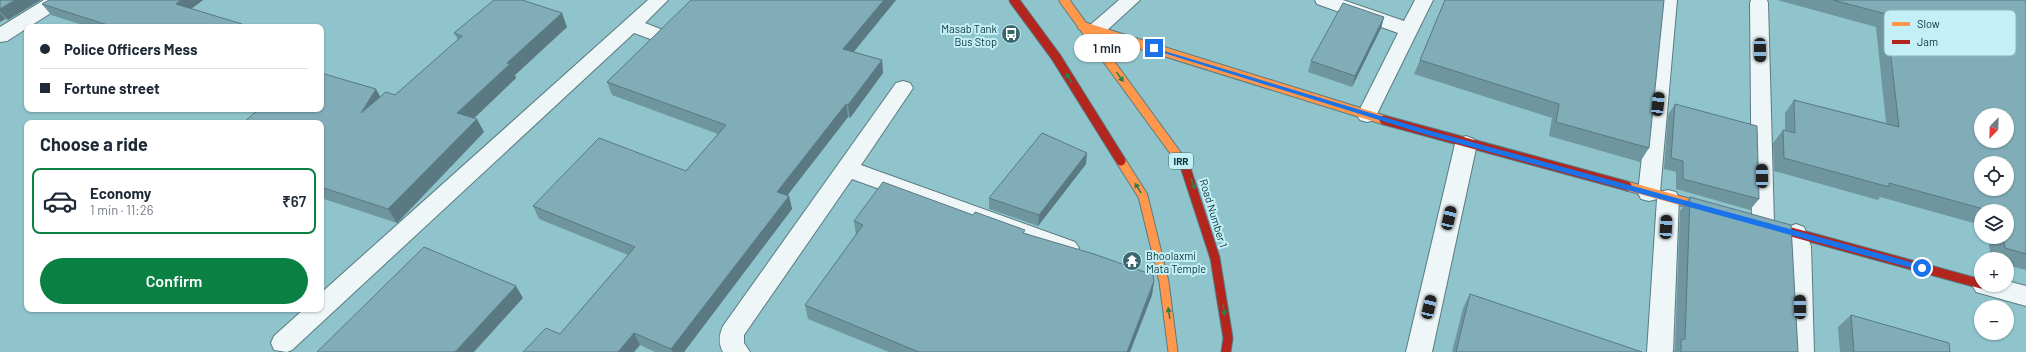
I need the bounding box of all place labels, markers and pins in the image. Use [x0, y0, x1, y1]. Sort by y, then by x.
place label: Masab Tank Bus Stop [941, 22, 997, 48]
bus stop icon: Masab Tank Bus Stop [1000, 23, 1022, 45]
place label: Bhoolaxmi Mata Temple [1146, 249, 1206, 275]
temple icon: Bhoolaxmi Mata Temple [1121, 250, 1143, 272]

